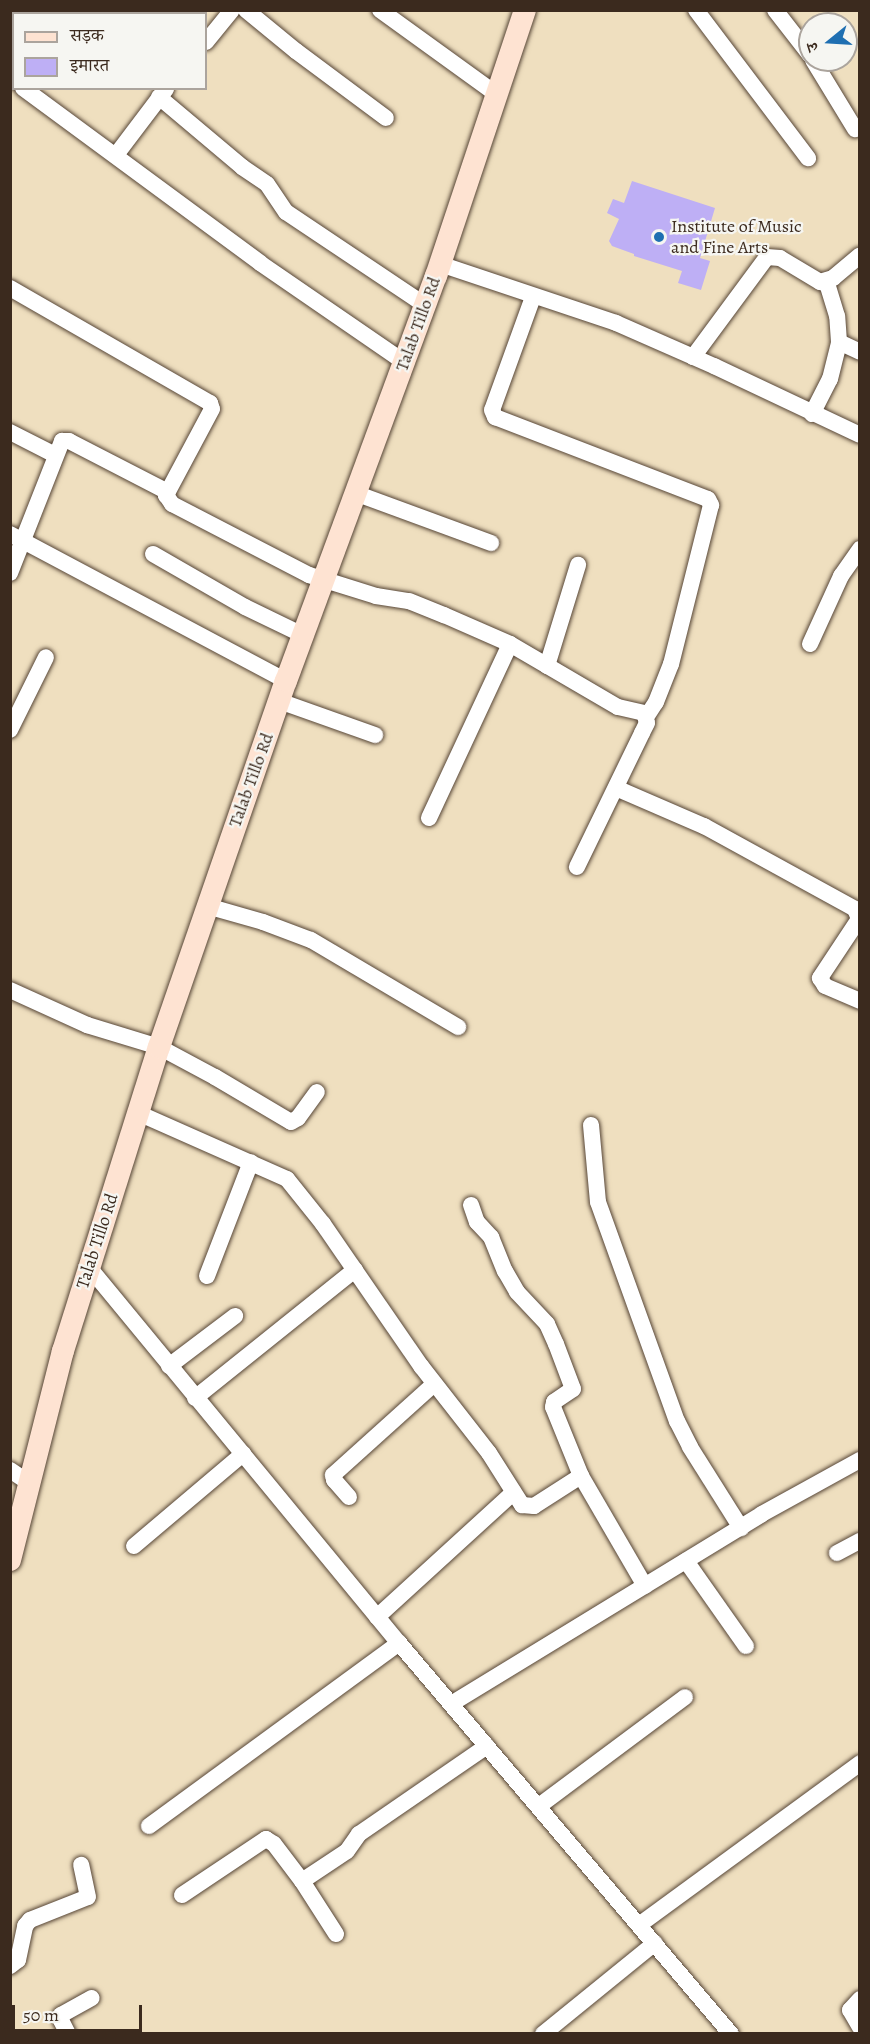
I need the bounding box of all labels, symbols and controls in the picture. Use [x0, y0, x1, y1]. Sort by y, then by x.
legend [12, 12, 207, 90]
north arrow [798, 12, 858, 72]
text: सड़क [70, 23, 104, 47]
text: उ [801, 40, 825, 54]
text: इमारत [70, 53, 109, 77]
place label: Institute of Music and Fine Arts [671, 216, 802, 258]
marker: Institute of Music and Fine Arts [652, 230, 666, 244]
street label: Talab Tillo Rd [391, 274, 445, 374]
street label: Talab Tillo Rd [224, 730, 278, 830]
street label: Talab Tillo Rd [71, 1191, 123, 1291]
scale bar [15, 1993, 146, 2031]
text: 50 m [23, 2003, 59, 2027]

